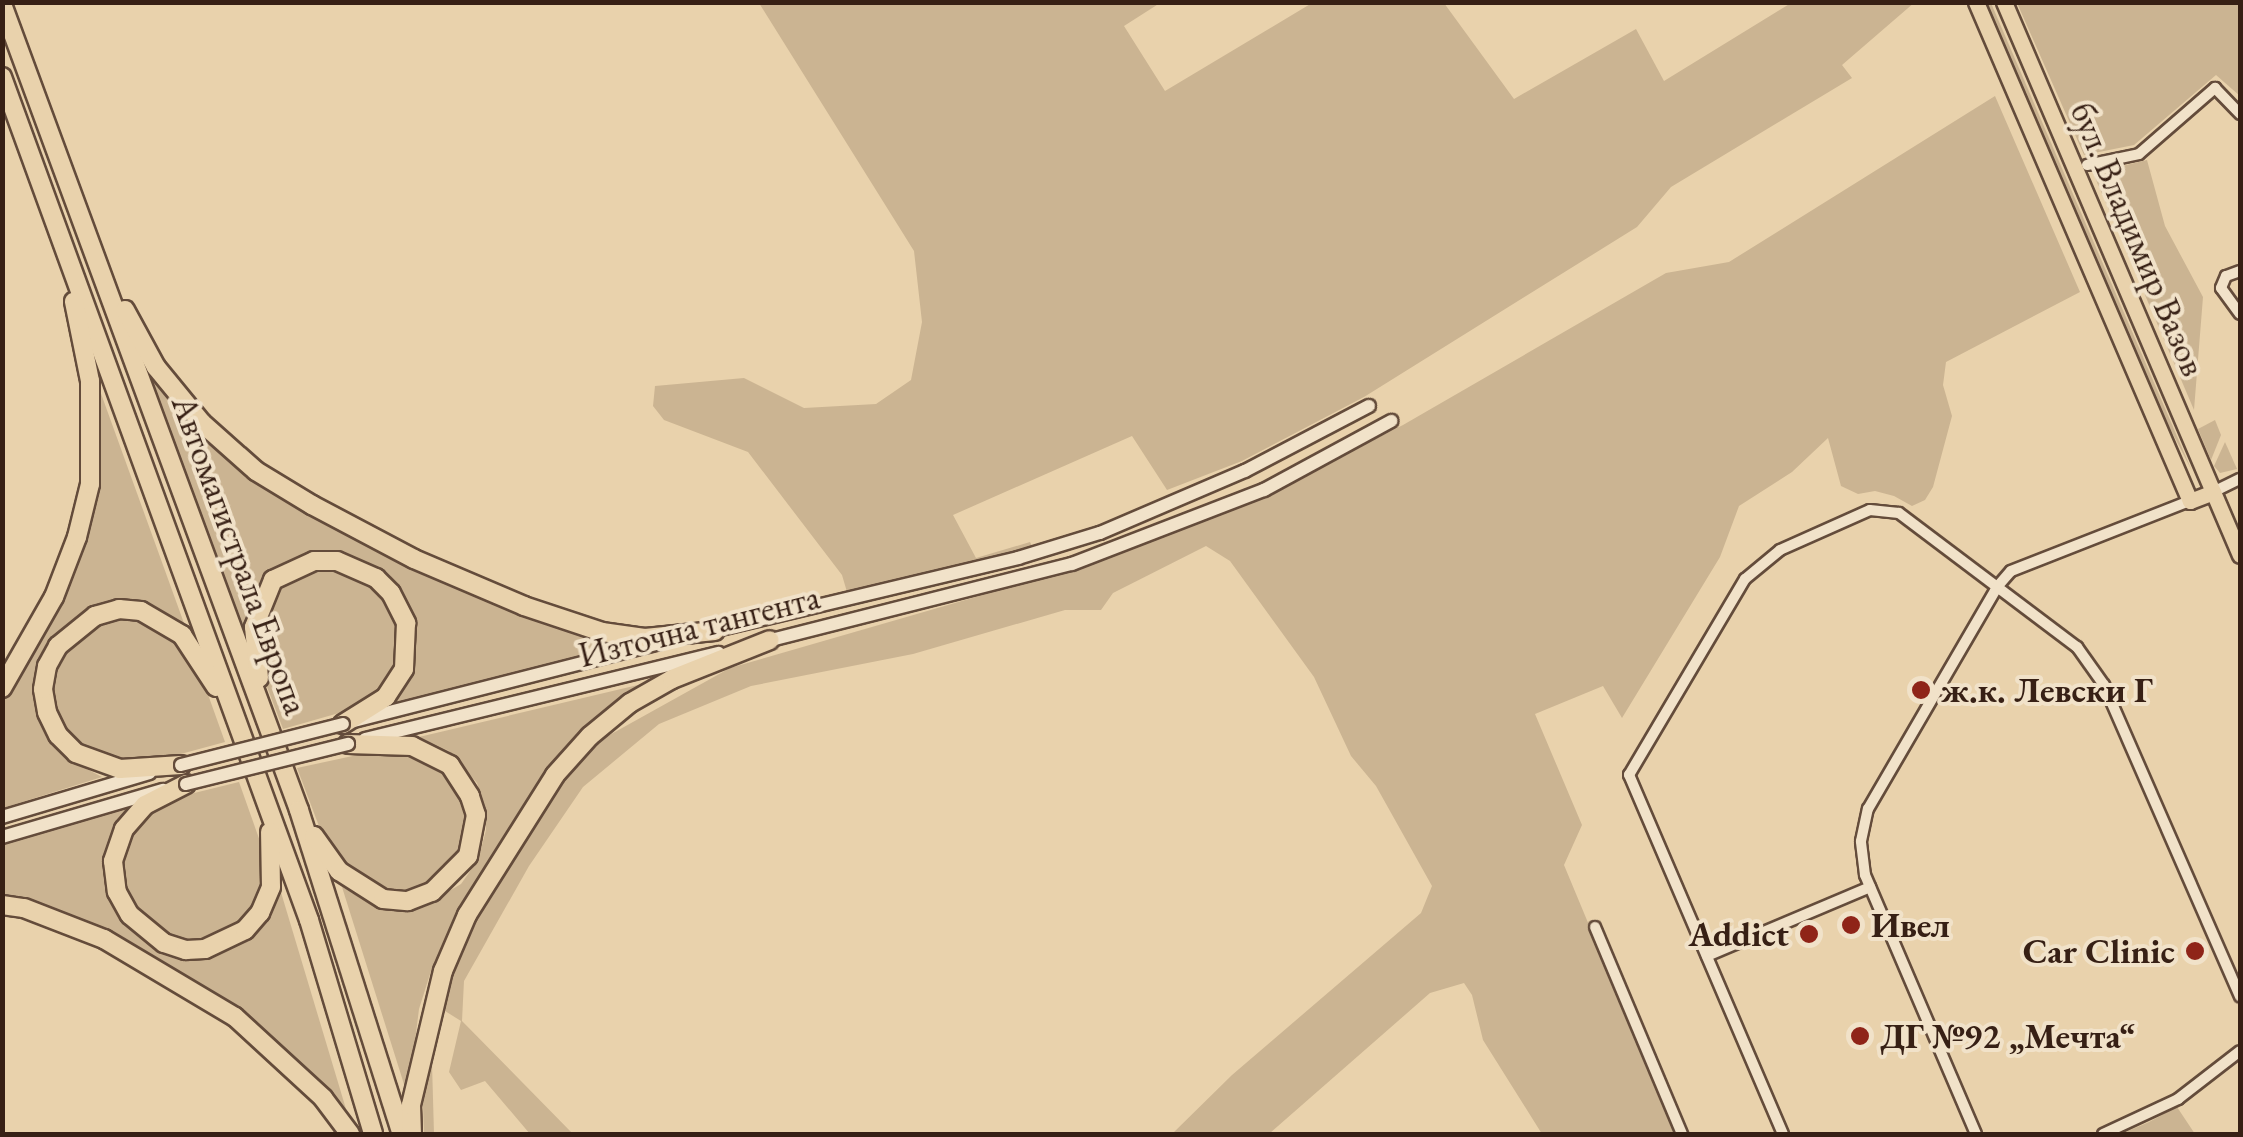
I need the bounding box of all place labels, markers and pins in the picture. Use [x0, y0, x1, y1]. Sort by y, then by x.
place label: ж.к. Левски Г [1941, 669, 2152, 711]
marker: ж.к. Левски Г [1910, 679, 1932, 701]
place label: Ивел [1871, 904, 1950, 946]
place label: Addict [1688, 913, 1789, 955]
marker: Ивел [1840, 914, 1862, 936]
marker: Addict [1798, 923, 1820, 945]
place label: Car Clinic [2023, 930, 2175, 972]
marker: Car Clinic [2184, 940, 2206, 962]
place label: ДГ №92 „Мечта“ [1880, 1015, 2135, 1057]
marker: ДГ №92 „Мечта“ [1849, 1025, 1871, 1047]

